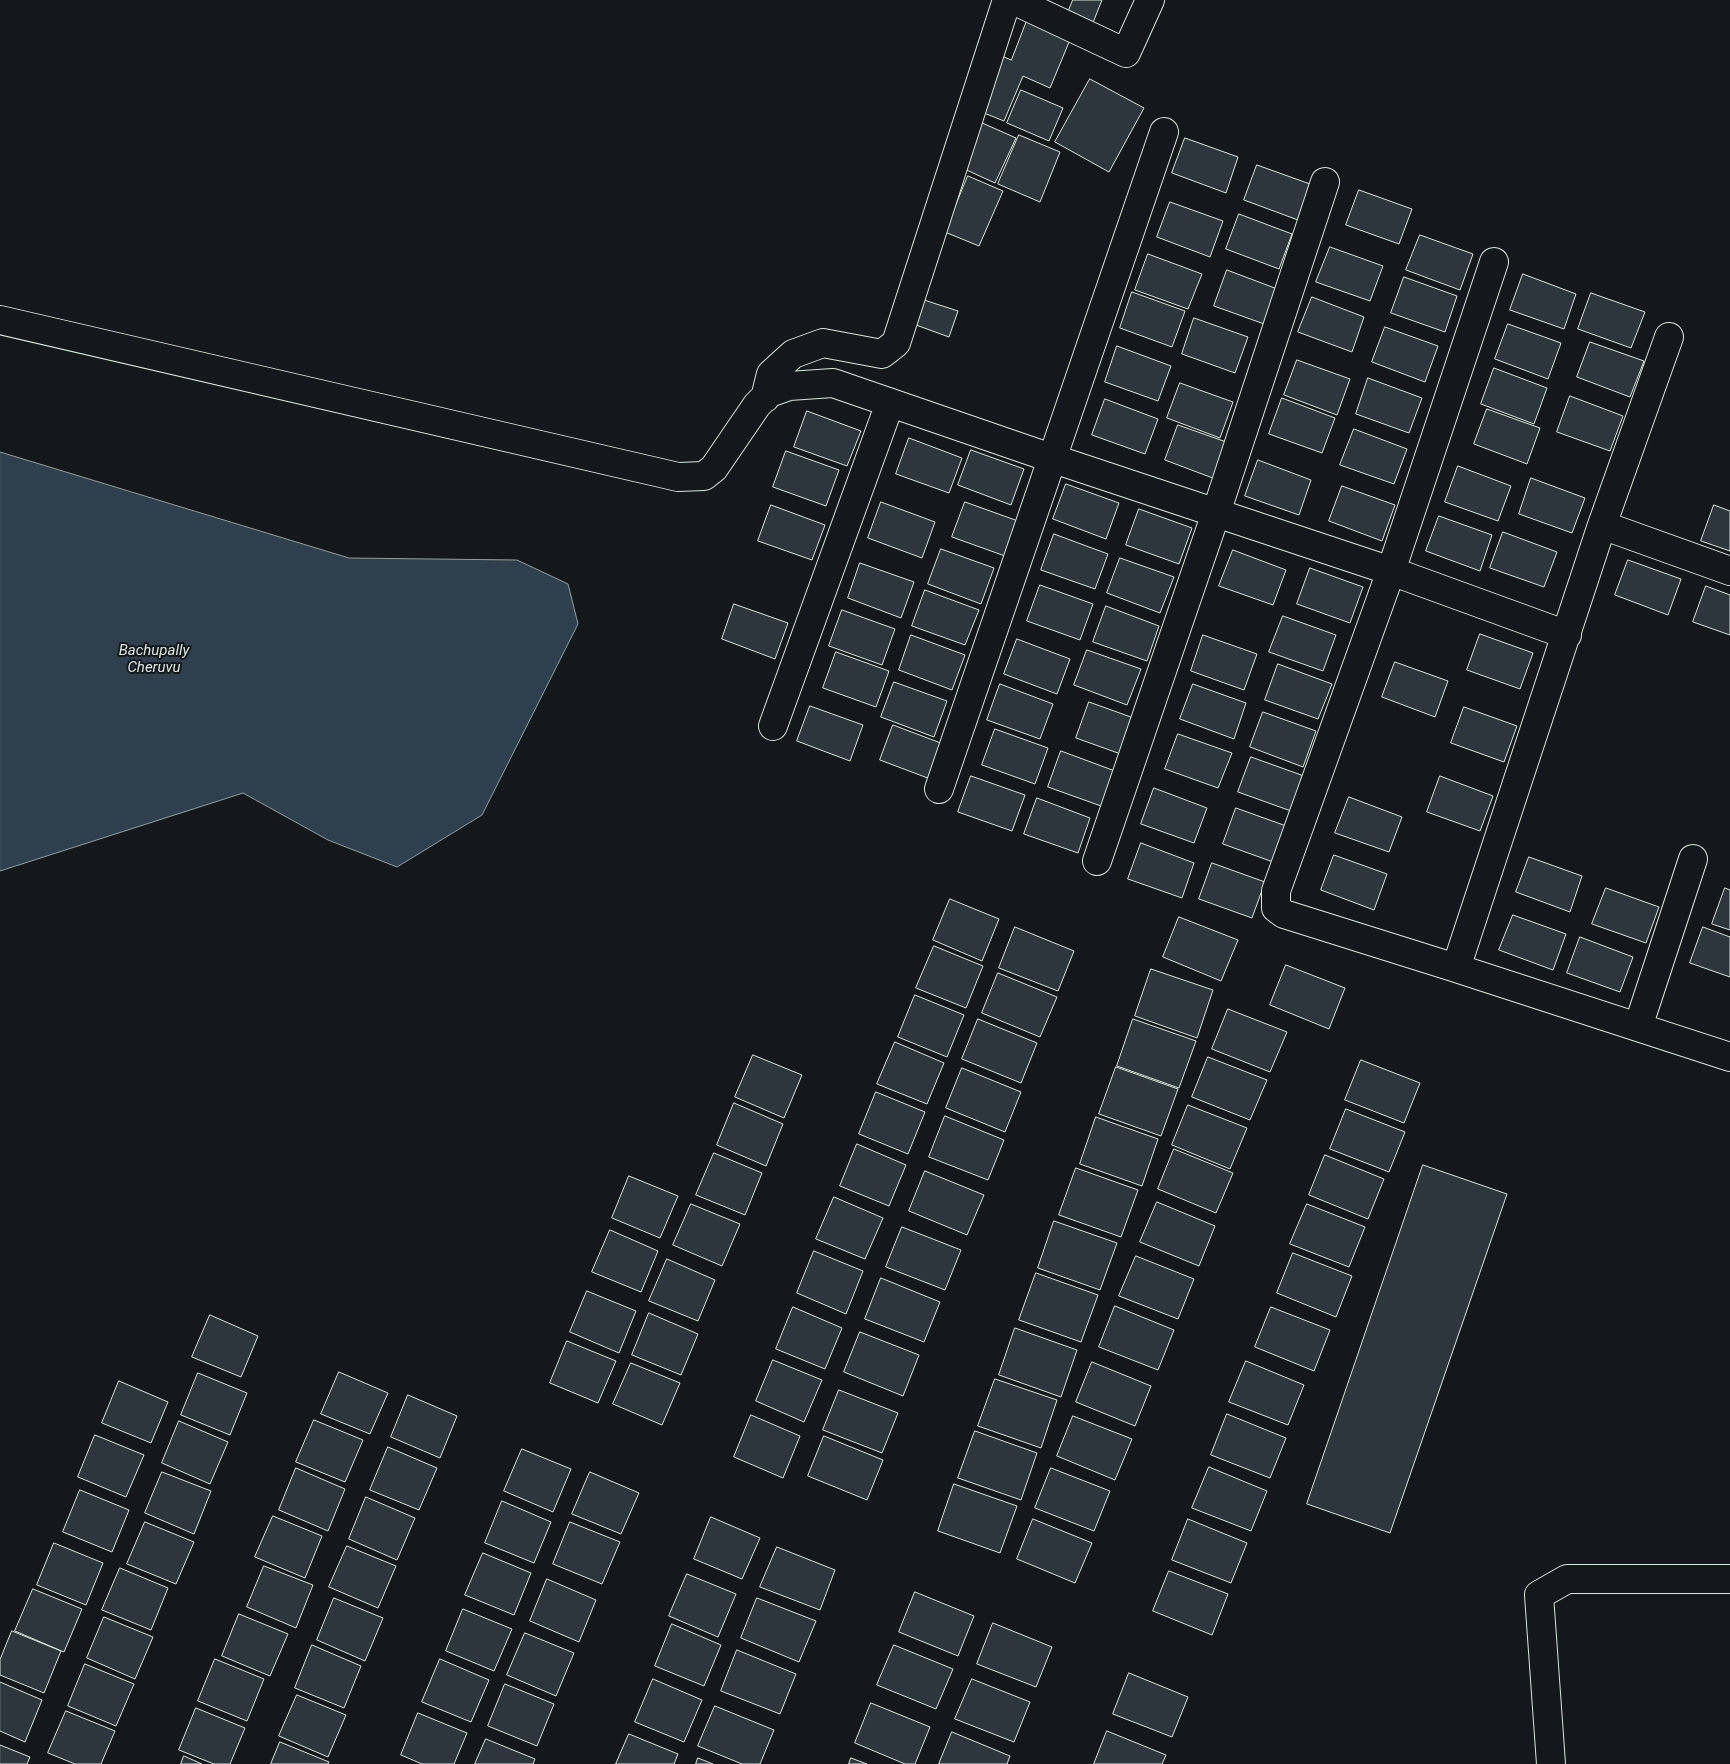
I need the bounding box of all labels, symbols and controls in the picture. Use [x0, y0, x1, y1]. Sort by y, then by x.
water label: Bachupally Cheruvu [119, 642, 189, 677]

